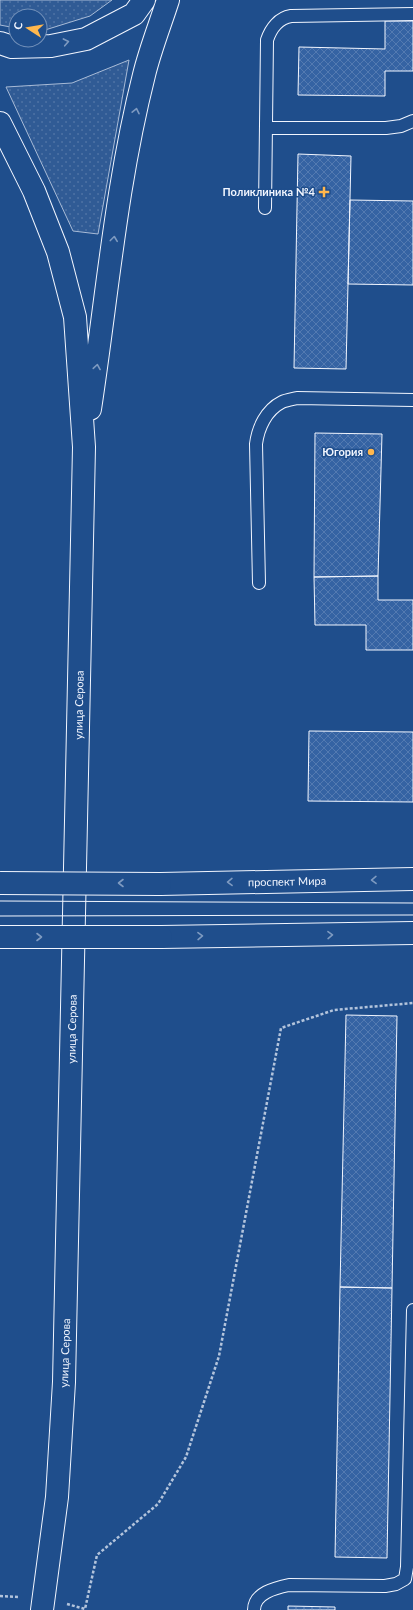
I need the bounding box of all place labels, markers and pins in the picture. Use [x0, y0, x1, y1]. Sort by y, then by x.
place label: Поликлиника №4 [223, 185, 316, 198]
marker: Поликлиника №4 [318, 186, 330, 198]
place label: Югория [322, 445, 363, 458]
marker: Югория [366, 447, 376, 457]

